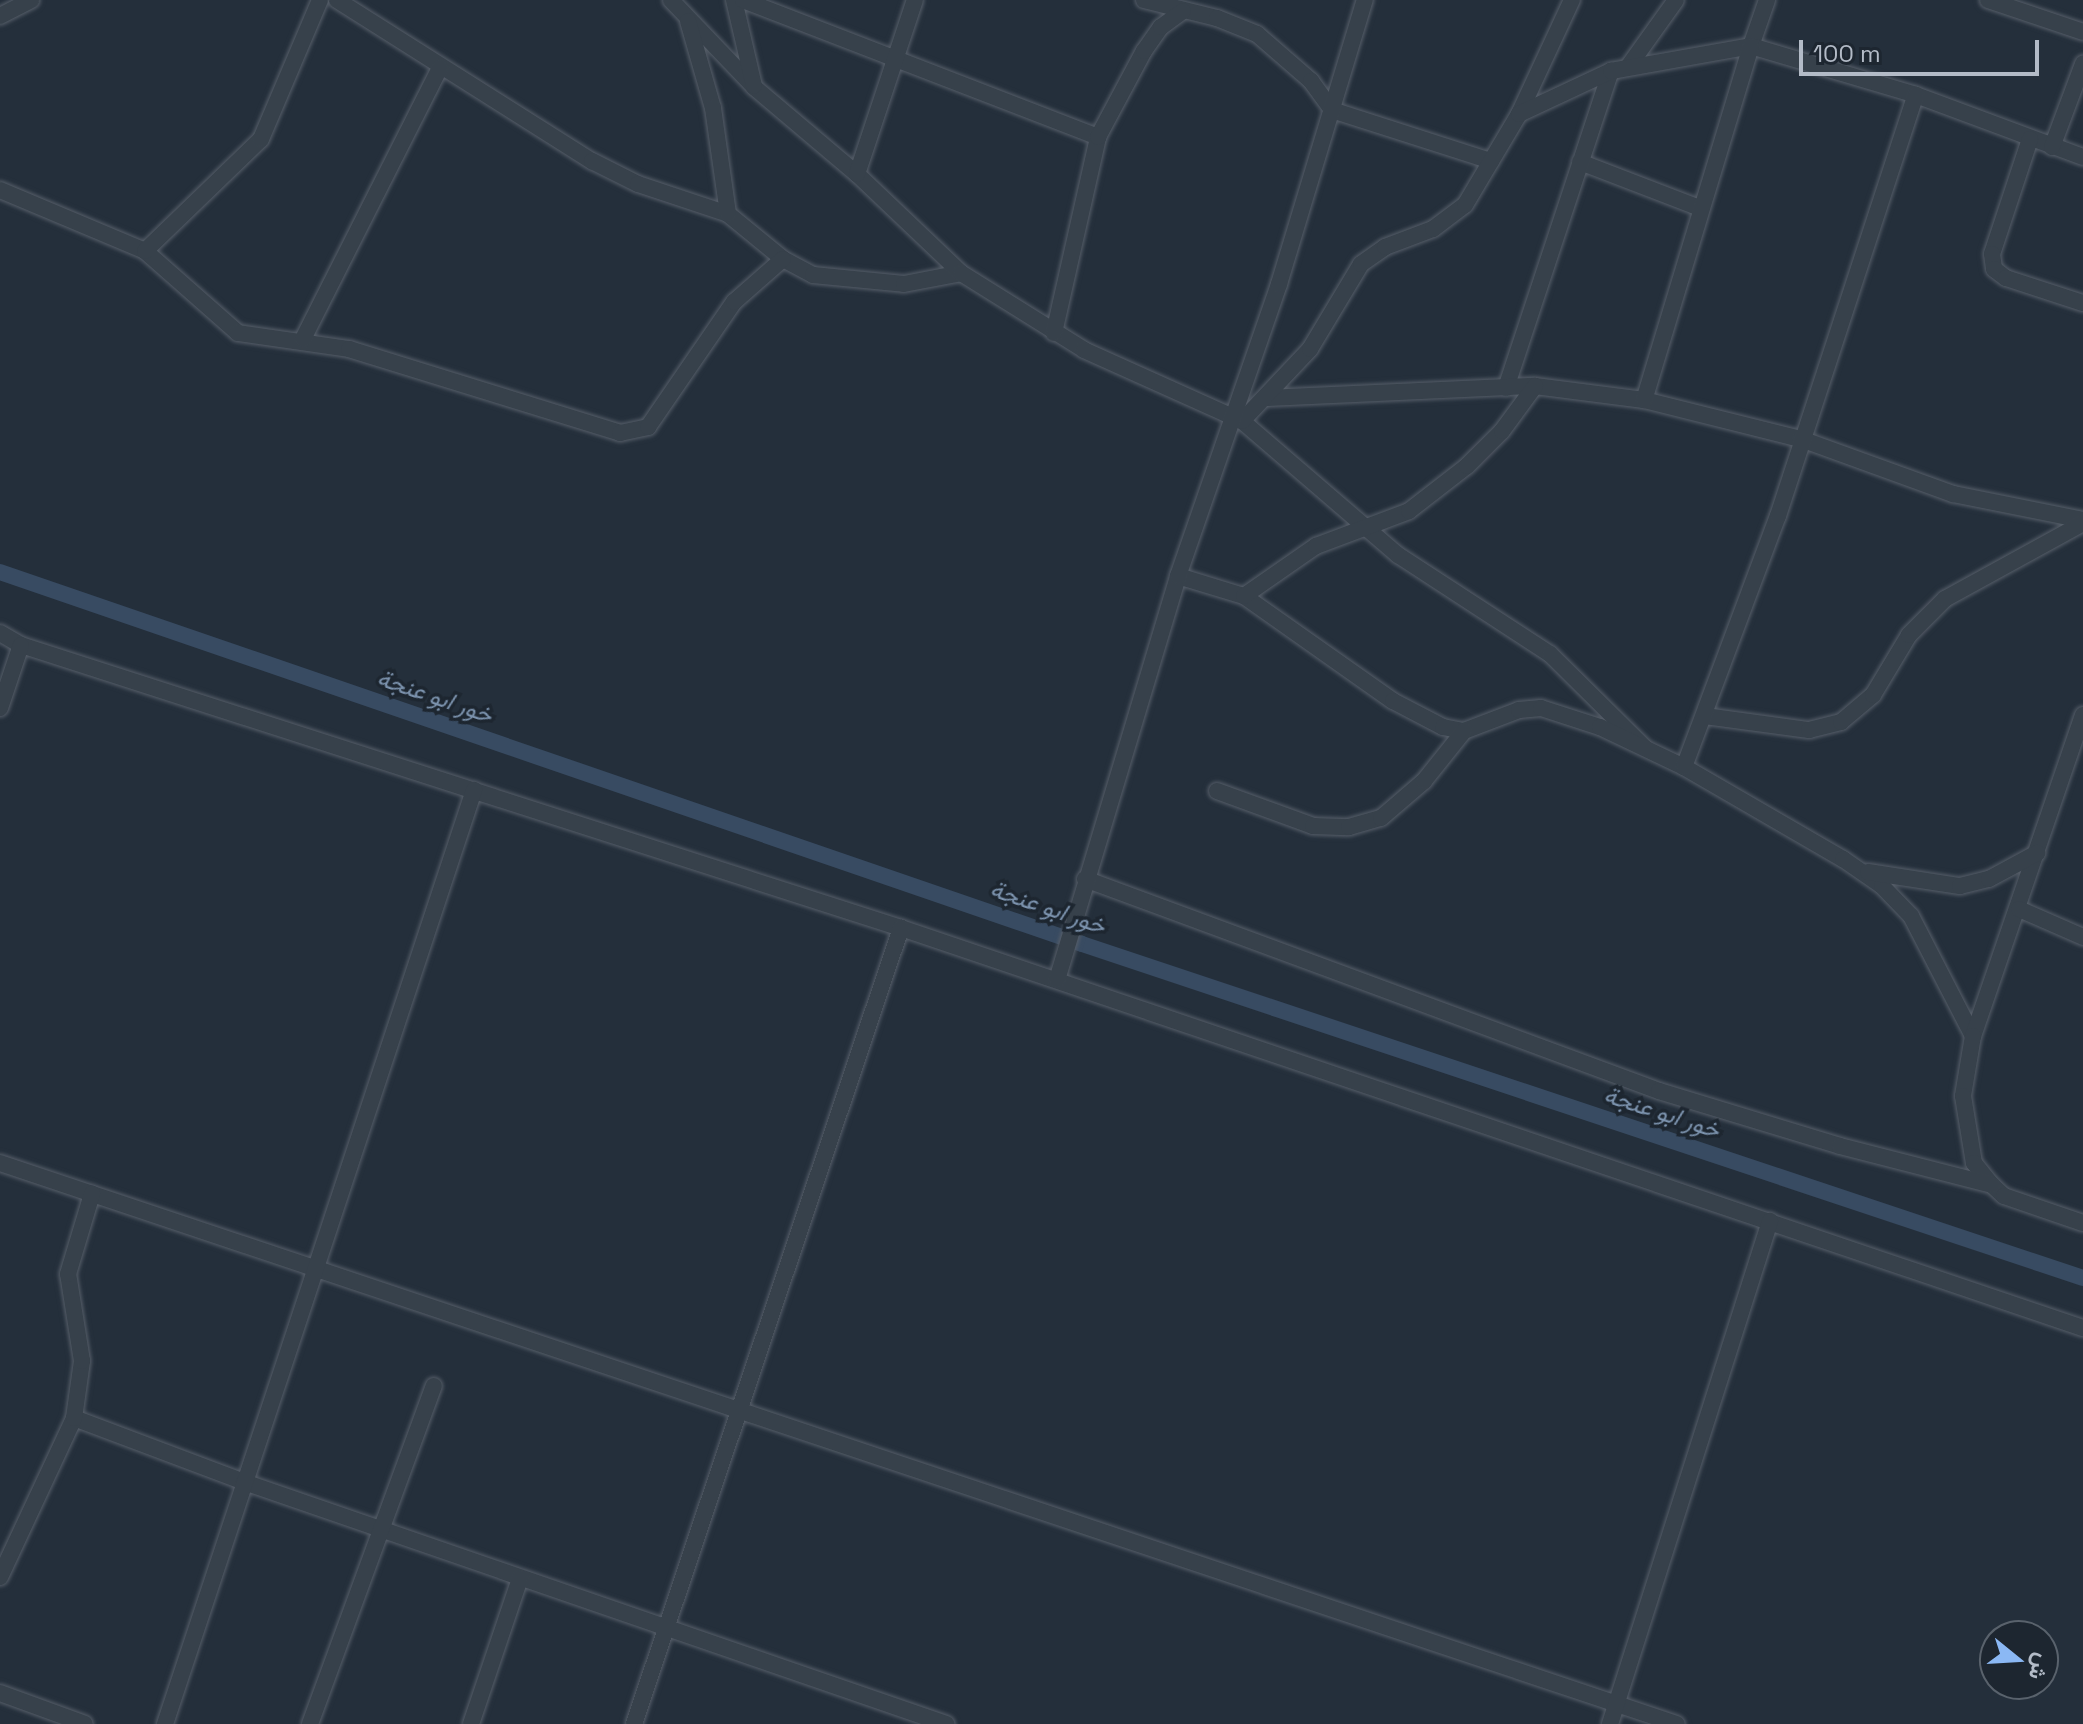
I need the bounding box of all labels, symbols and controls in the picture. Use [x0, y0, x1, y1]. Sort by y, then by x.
scale bar [1803, 24, 2043, 74]
text: 100 m [1813, 38, 1881, 69]
water label: خور ابو عنجة [374, 663, 496, 729]
water label: خور ابو عنجة [987, 874, 1109, 940]
water label: خور ابو عنجة [1600, 1080, 1724, 1144]
north arrow [1979, 1620, 2059, 1700]
text: ش [2023, 1650, 2057, 1684]

